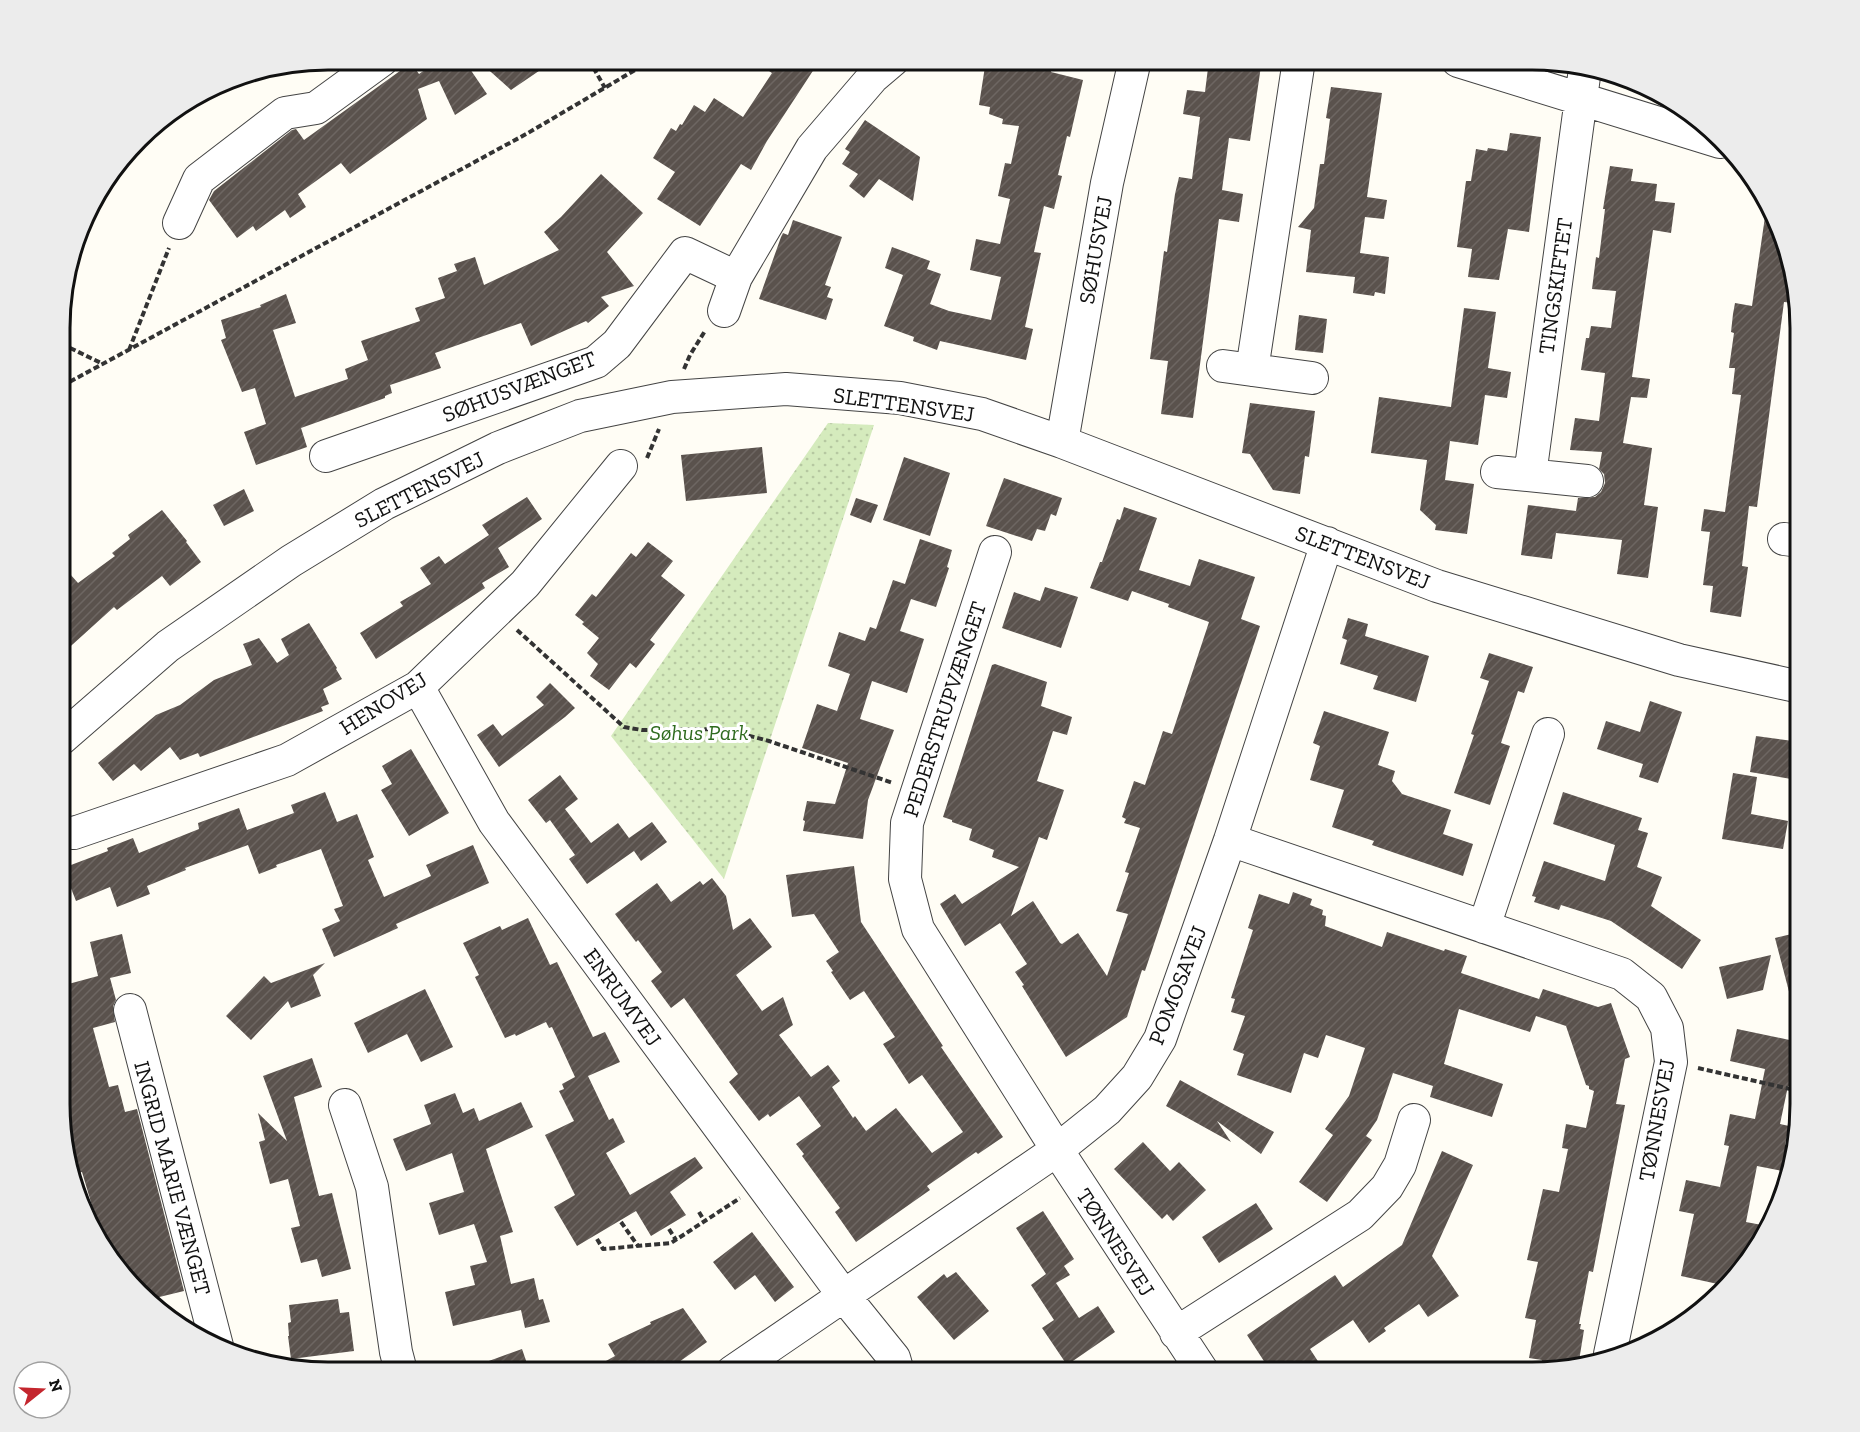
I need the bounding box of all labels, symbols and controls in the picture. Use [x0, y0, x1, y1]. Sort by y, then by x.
street label: SØHUSVEJ [1073, 194, 1118, 306]
street label: TINGSKIFTET [1533, 216, 1578, 356]
street label: SØHUSVÆNGET [439, 345, 600, 428]
street label: SLETTENSVEJ [832, 381, 976, 428]
street label: SLETTENSVEJ [350, 445, 489, 534]
street label: SLETTENSVEJ [1292, 519, 1434, 596]
street label: PEDERSTRUPVÆNGET [897, 598, 992, 820]
street label: HENOVEJ [334, 666, 432, 741]
park label: Søhus Park [649, 719, 749, 746]
street label: POMOSAVEJ [1142, 922, 1212, 1048]
street label: ENRUMVEJ [578, 943, 667, 1052]
street label: TØNNESVEJ [1632, 1057, 1681, 1183]
street label: INGRID MARIE VÆNGET [128, 1058, 217, 1299]
street label: TØNNESVEJ [1071, 1183, 1161, 1302]
north arrow [12, 1360, 72, 1420]
text: N [45, 1377, 67, 1394]

